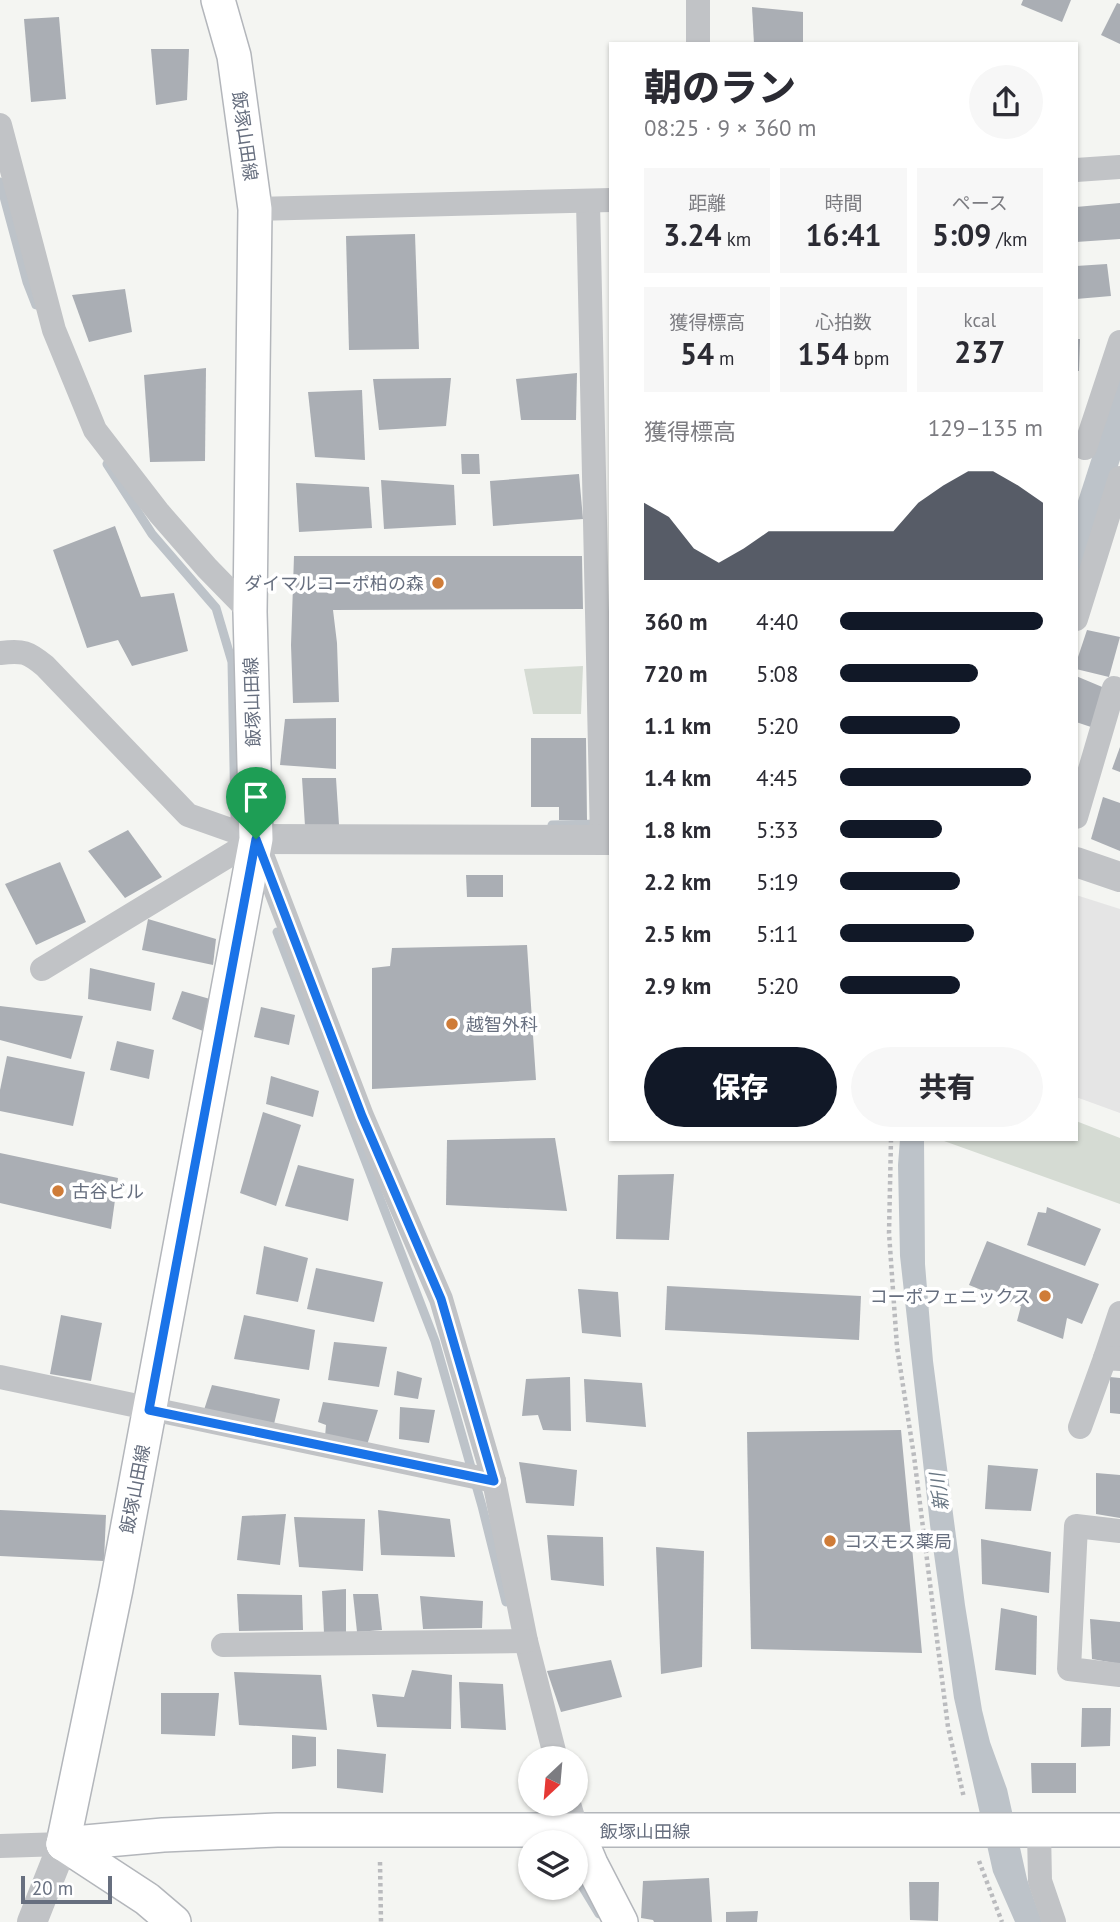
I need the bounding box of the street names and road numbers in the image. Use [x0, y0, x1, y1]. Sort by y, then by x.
street label: 飯塚山田線 [227, 90, 263, 182]
street label: 飯塚山田線 [239, 657, 265, 747]
street label: 飯塚山田線 [115, 1443, 155, 1535]
street label: 飯塚山田線 [600, 1820, 690, 1843]

